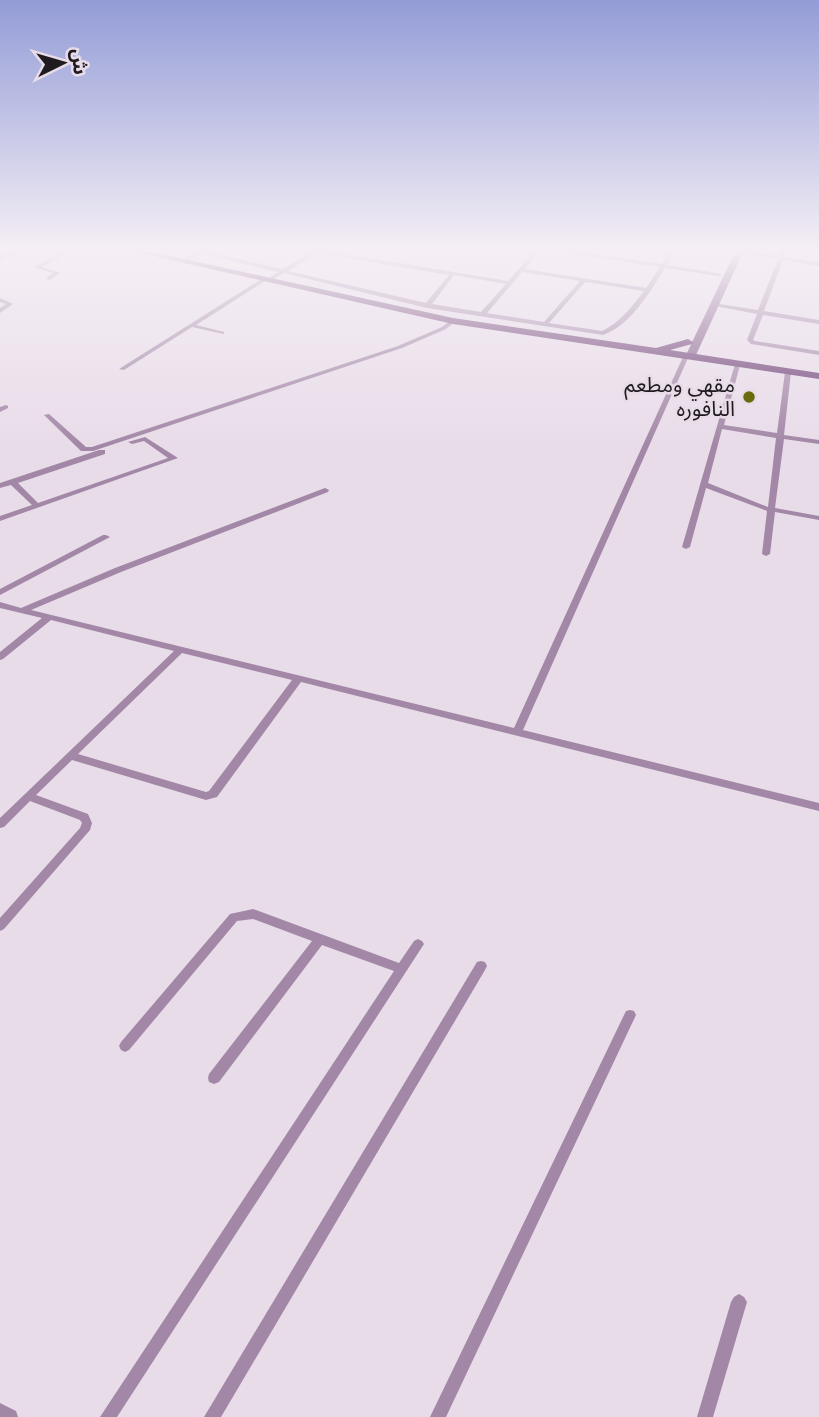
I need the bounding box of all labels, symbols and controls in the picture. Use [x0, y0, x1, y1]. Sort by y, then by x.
north arrow [28, 28, 98, 98]
text: ش [67, 47, 94, 76]
place label: مقهي ومطعم النافوره [624, 370, 735, 422]
marker: مقهي ومطعم النافوره [741, 389, 757, 405]

